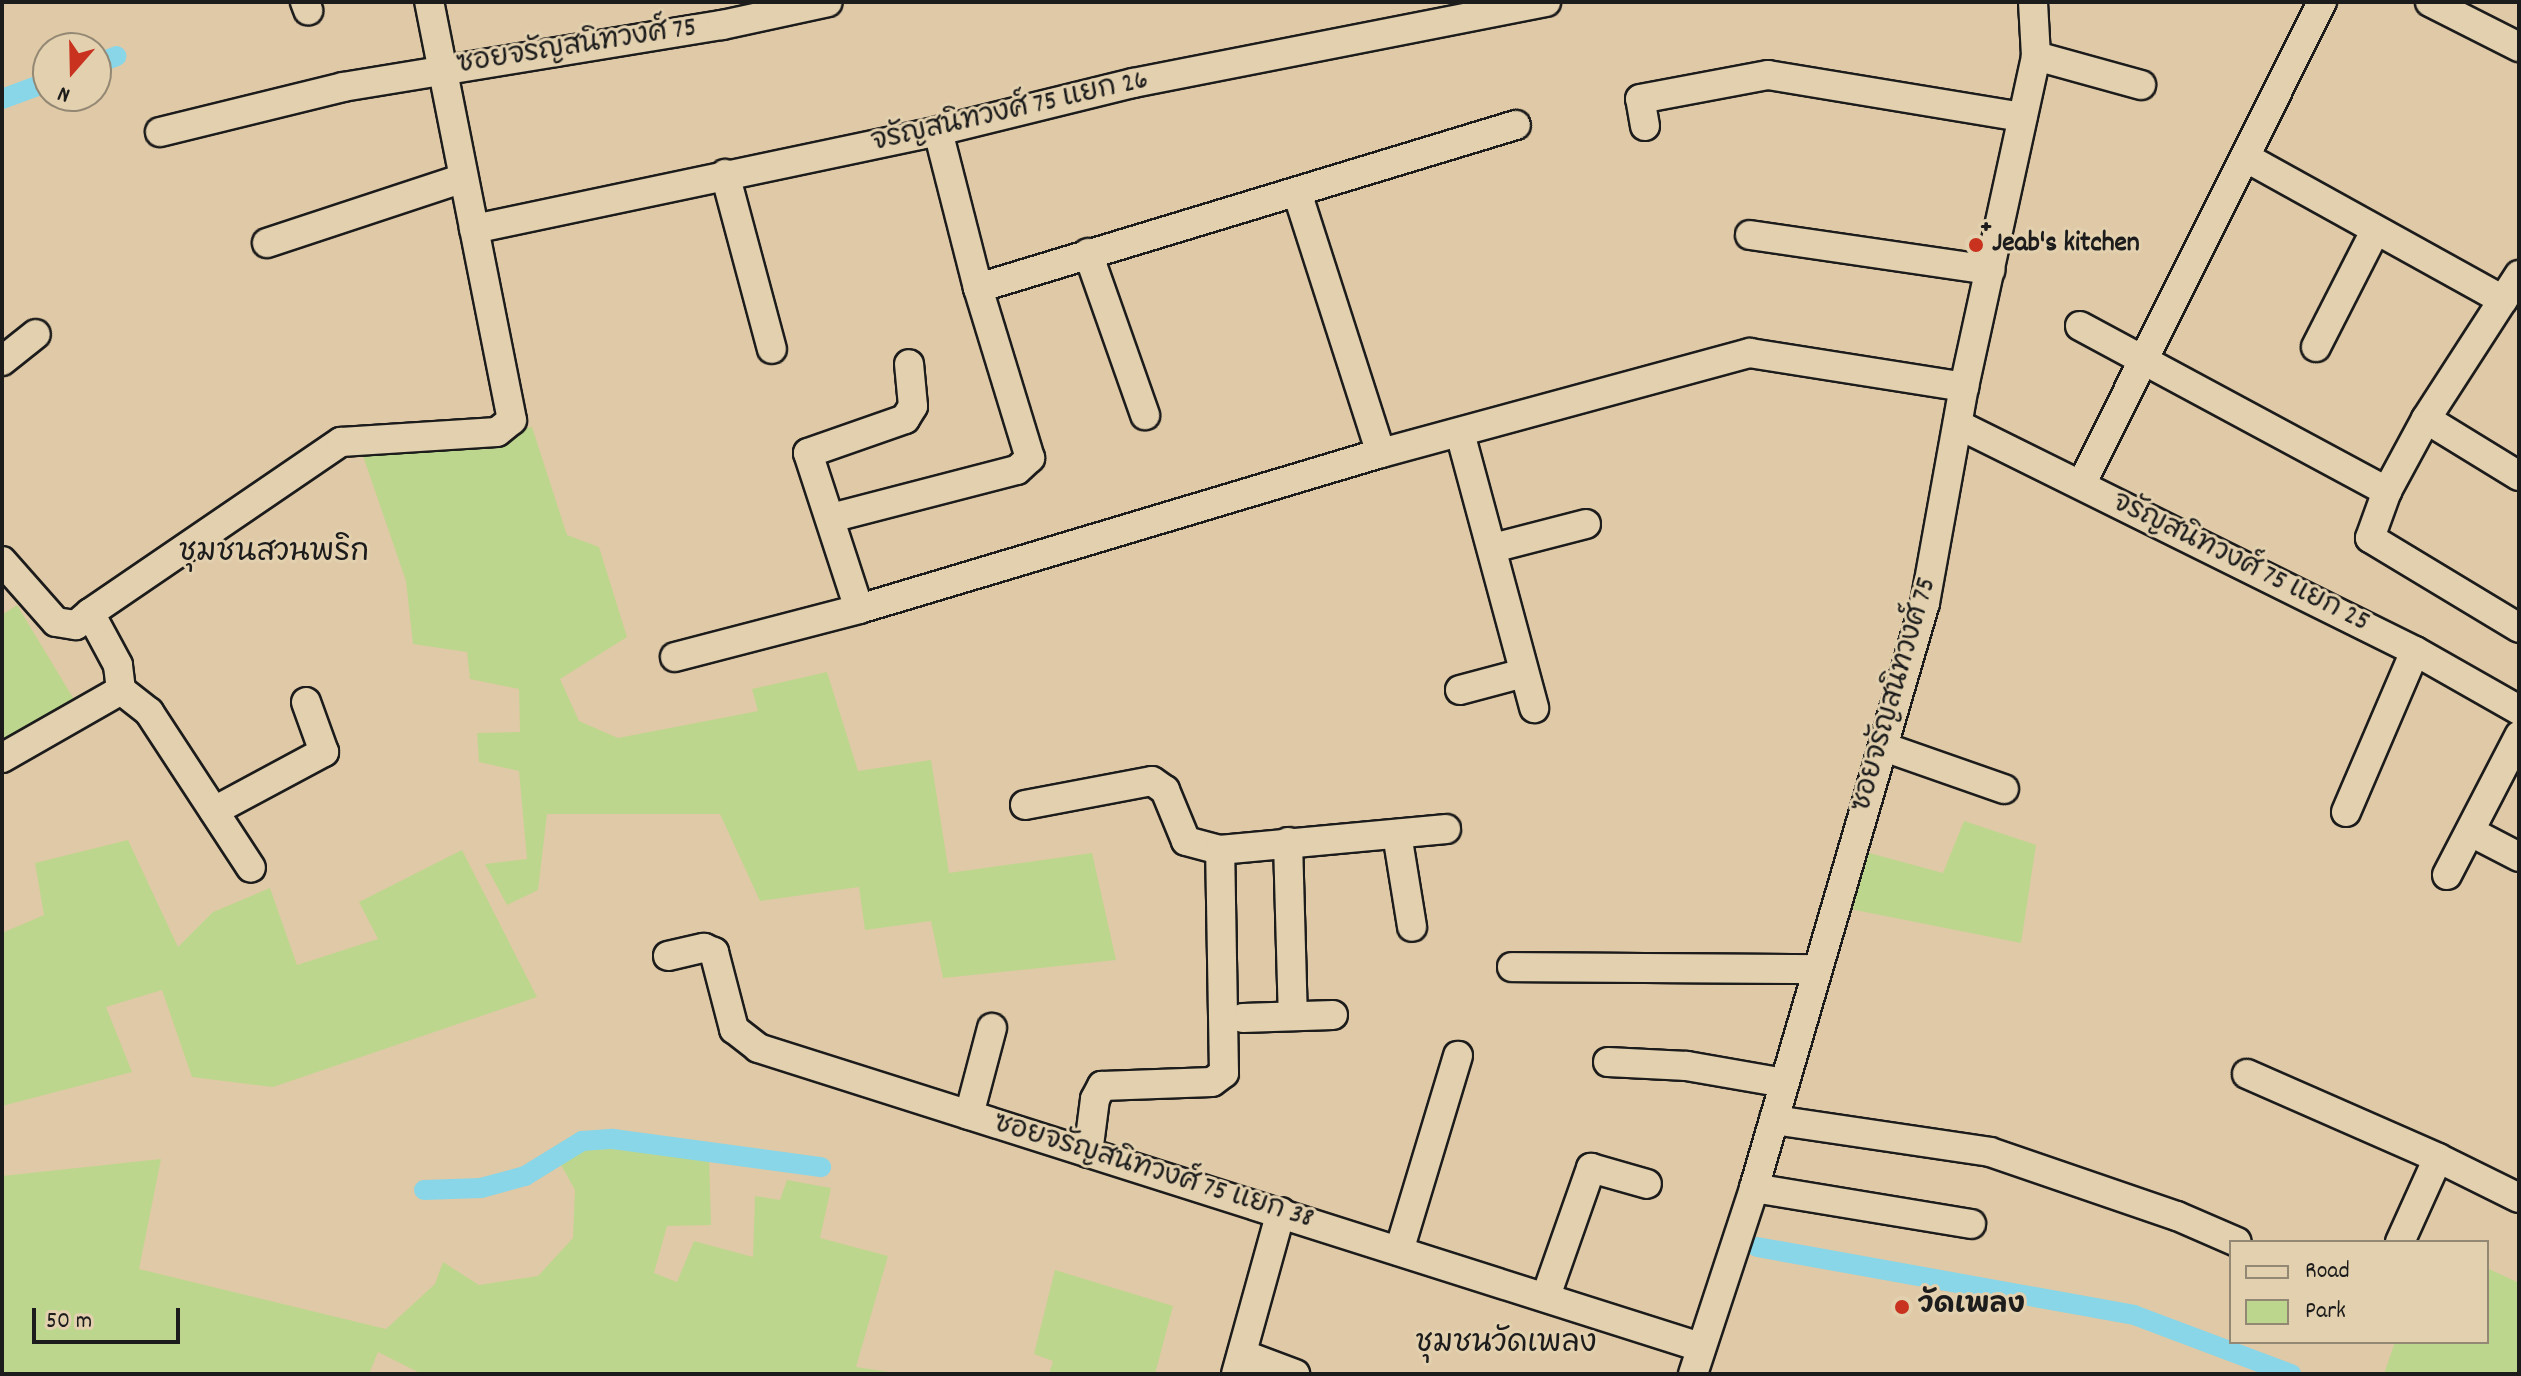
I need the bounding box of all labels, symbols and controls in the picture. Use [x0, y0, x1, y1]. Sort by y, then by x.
street label: ซอยจรัญสนิทวงศ์ 75 [455, 12, 699, 84]
north arrow [32, 32, 112, 112]
street label: จรัญสนิทวงศ์ 75 แยก 26 [868, 65, 1152, 161]
text: N [54, 77, 75, 110]
place label: ๋Jeab's kitchen [1992, 228, 2140, 262]
marker: ๋Jeab's kitchen [1967, 236, 1985, 254]
street label: จรัญสนิทวงศ์ 75 แยก 25 [2106, 487, 2374, 641]
district label: ชุมชนสวนพริก [179, 537, 369, 573]
street label: ซอยจรัญสนิทวงศ์ 75 [1846, 574, 1946, 816]
street label: ซอยจรัญสนิทวงศ์ 75 แยก 38 [989, 1108, 1317, 1238]
legend [2229, 1240, 2489, 1344]
text: Road [2305, 1255, 2350, 1289]
place label: วัดเพลง [1918, 1290, 2025, 1324]
scale bar [36, 1292, 184, 1342]
text: Park [2305, 1295, 2346, 1329]
marker: วัดเพลง [1893, 1298, 1911, 1316]
text: 50 m [46, 1305, 92, 1339]
district label: ชุมชนวัดเพลง [1415, 1328, 1597, 1364]

